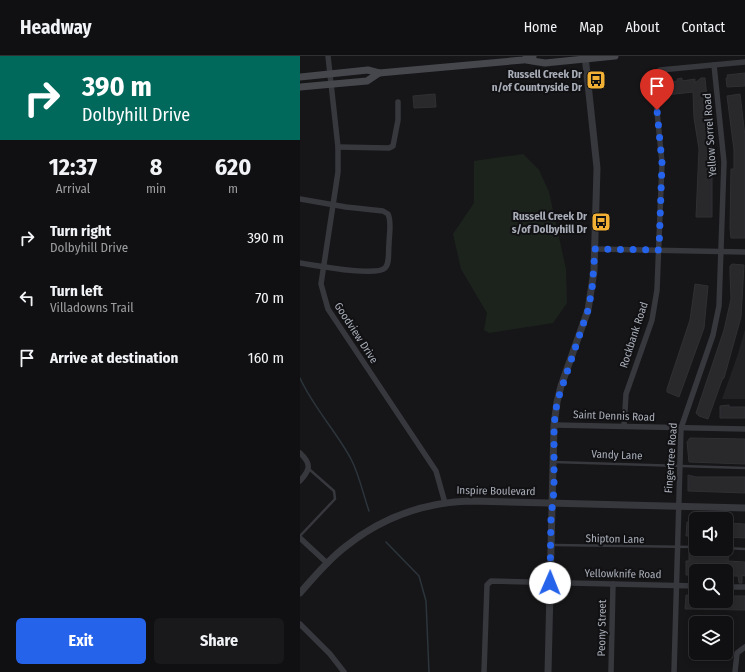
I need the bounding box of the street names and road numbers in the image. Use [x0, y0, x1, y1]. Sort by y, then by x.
street label: Yellow Sorrel Road [701, 93, 719, 177]
street label: Goodview Drive [331, 300, 381, 366]
street label: Rockbank Road [617, 300, 651, 370]
street label: Saint Dennis Road [573, 408, 655, 424]
street label: Fingertree Road [662, 422, 680, 494]
street label: Vandy Lane [591, 448, 643, 462]
street label: Inspire Boulevard [456, 484, 536, 498]
street label: Shipton Lane [585, 532, 645, 546]
street label: Yellowknife Road [585, 567, 661, 581]
street label: Peony Street [595, 599, 609, 657]

